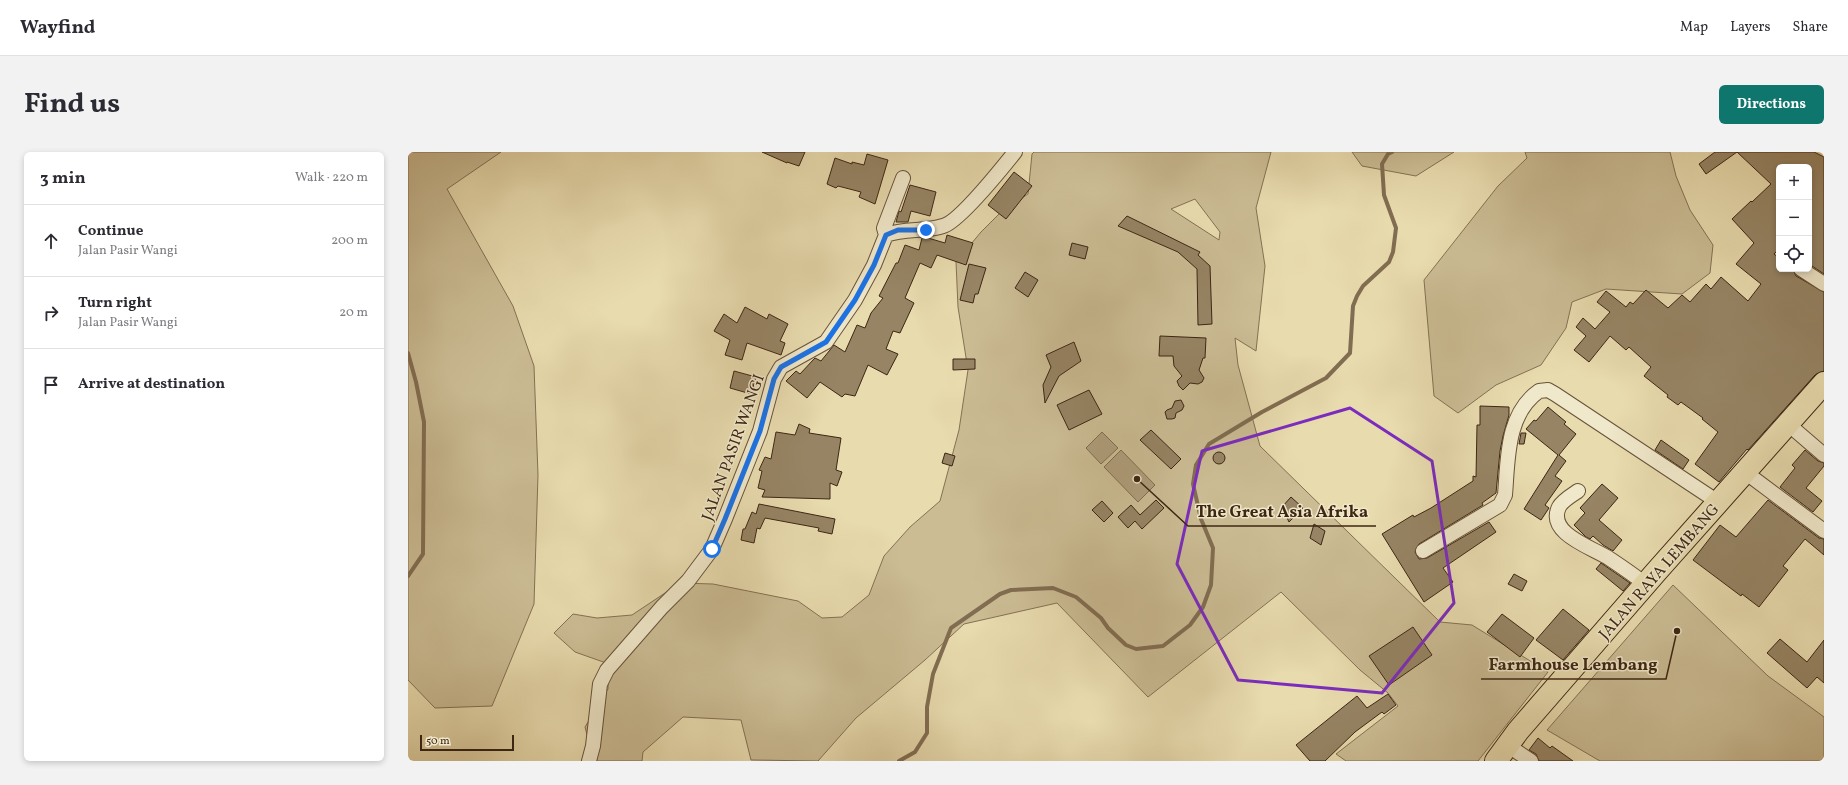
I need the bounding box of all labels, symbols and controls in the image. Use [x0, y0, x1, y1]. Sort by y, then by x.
text: Wayfind [20, 15, 95, 41]
text: Map [1680, 18, 1708, 37]
text: Layers [1730, 18, 1770, 37]
text: Share [1792, 18, 1828, 37]
text: Find us [24, 85, 120, 124]
button: Directions [1719, 85, 1824, 124]
map controls [1776, 164, 1812, 272]
button: + [1776, 164, 1812, 200]
text: 3 min [40, 167, 86, 190]
text: Walk · 220 m [295, 169, 368, 187]
button: − [1776, 200, 1812, 236]
text: Continue [78, 221, 143, 242]
route end [917, 221, 935, 239]
icon: ahead [40, 230, 62, 252]
text: 200 m [331, 232, 368, 250]
button: locate [1776, 236, 1812, 272]
text: Jalan Pasir Wangi [78, 242, 178, 260]
text: Turn right [78, 293, 152, 314]
icon: right [40, 302, 62, 324]
text: 20 m [339, 304, 368, 322]
text: Jalan Pasir Wangi [78, 314, 178, 332]
street label: JALAN PASIR WANGI [697, 371, 771, 524]
icon: arrive [40, 374, 62, 396]
text: Arrive at destination [78, 374, 225, 395]
callout: The Great Asia Afrika [1188, 497, 1376, 526]
street label: JALAN RAYA LEMBANG [1594, 499, 1725, 645]
text: The Great Asia Afrika [1196, 501, 1368, 524]
route start [703, 540, 721, 558]
callout: Farmhouse Lembang [1481, 650, 1666, 679]
text: Farmhouse Lembang [1488, 654, 1658, 677]
scale bar [420, 733, 514, 752]
text: 50 m [426, 734, 450, 749]

